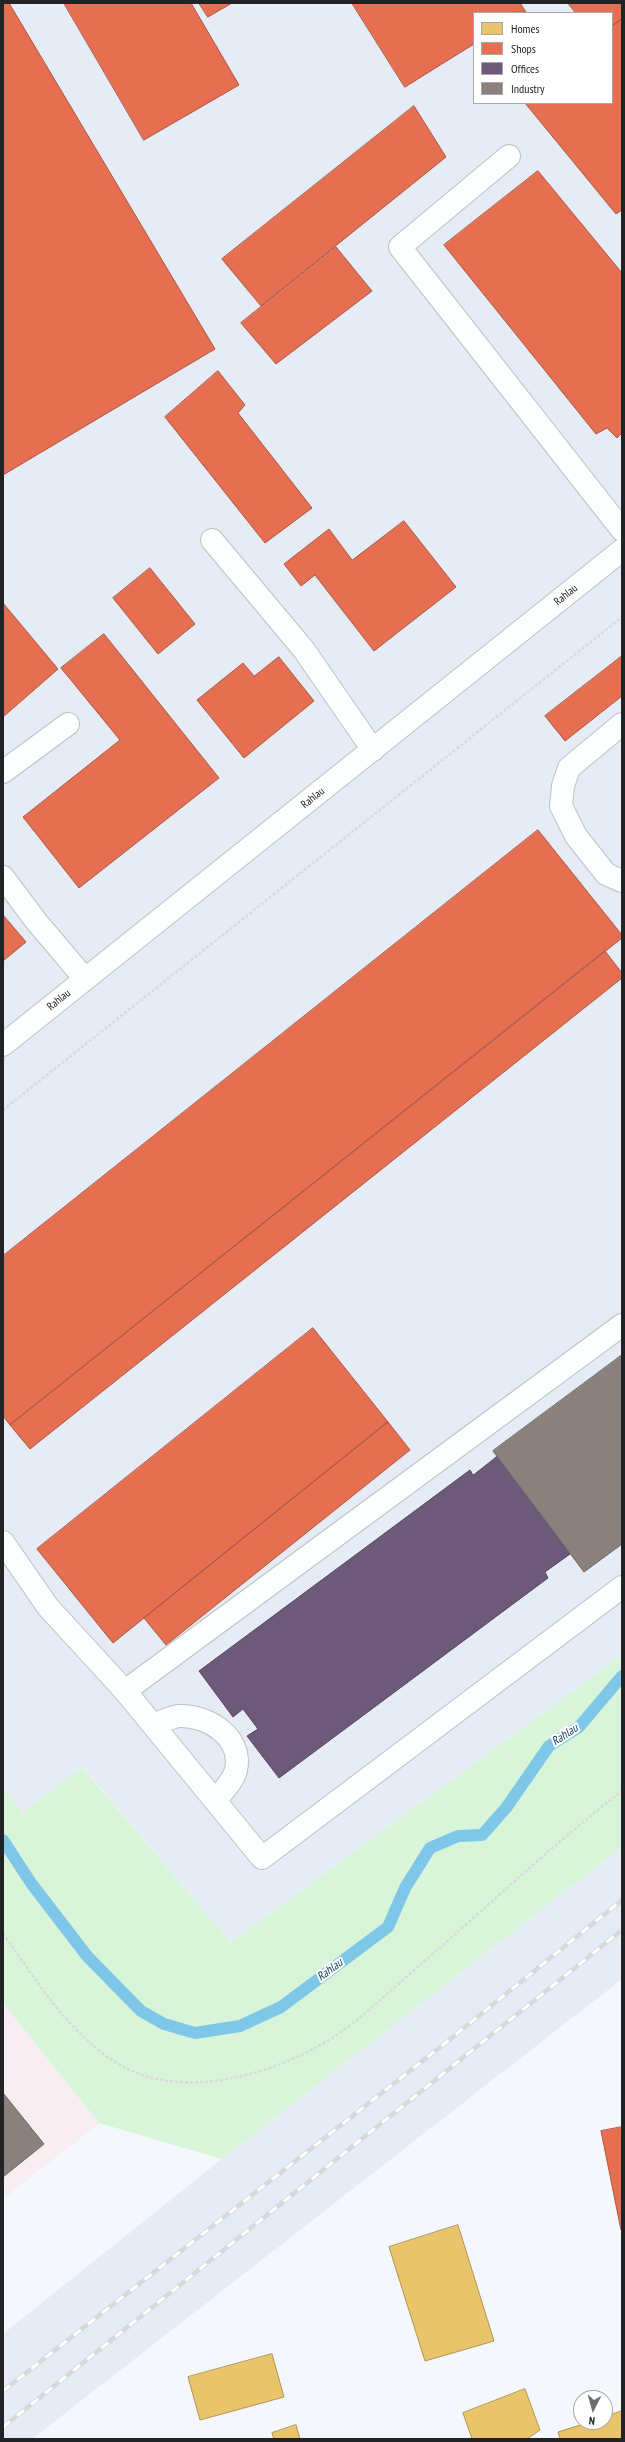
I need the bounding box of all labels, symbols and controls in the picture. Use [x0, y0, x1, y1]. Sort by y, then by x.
legend [473, 12, 613, 104]
text: Homes [511, 21, 539, 36]
text: Shops [511, 41, 536, 56]
text: Offices [511, 61, 539, 76]
text: Industry [511, 81, 545, 96]
street label: Rahlau [552, 582, 580, 608]
street label: Rahlau [299, 785, 327, 811]
street label: Rahlau [45, 987, 73, 1013]
water label: Rahlau [549, 1721, 581, 1749]
water label: Rahlau [314, 1956, 346, 1984]
north arrow [573, 2390, 613, 2430]
text: N [588, 2414, 596, 2428]

